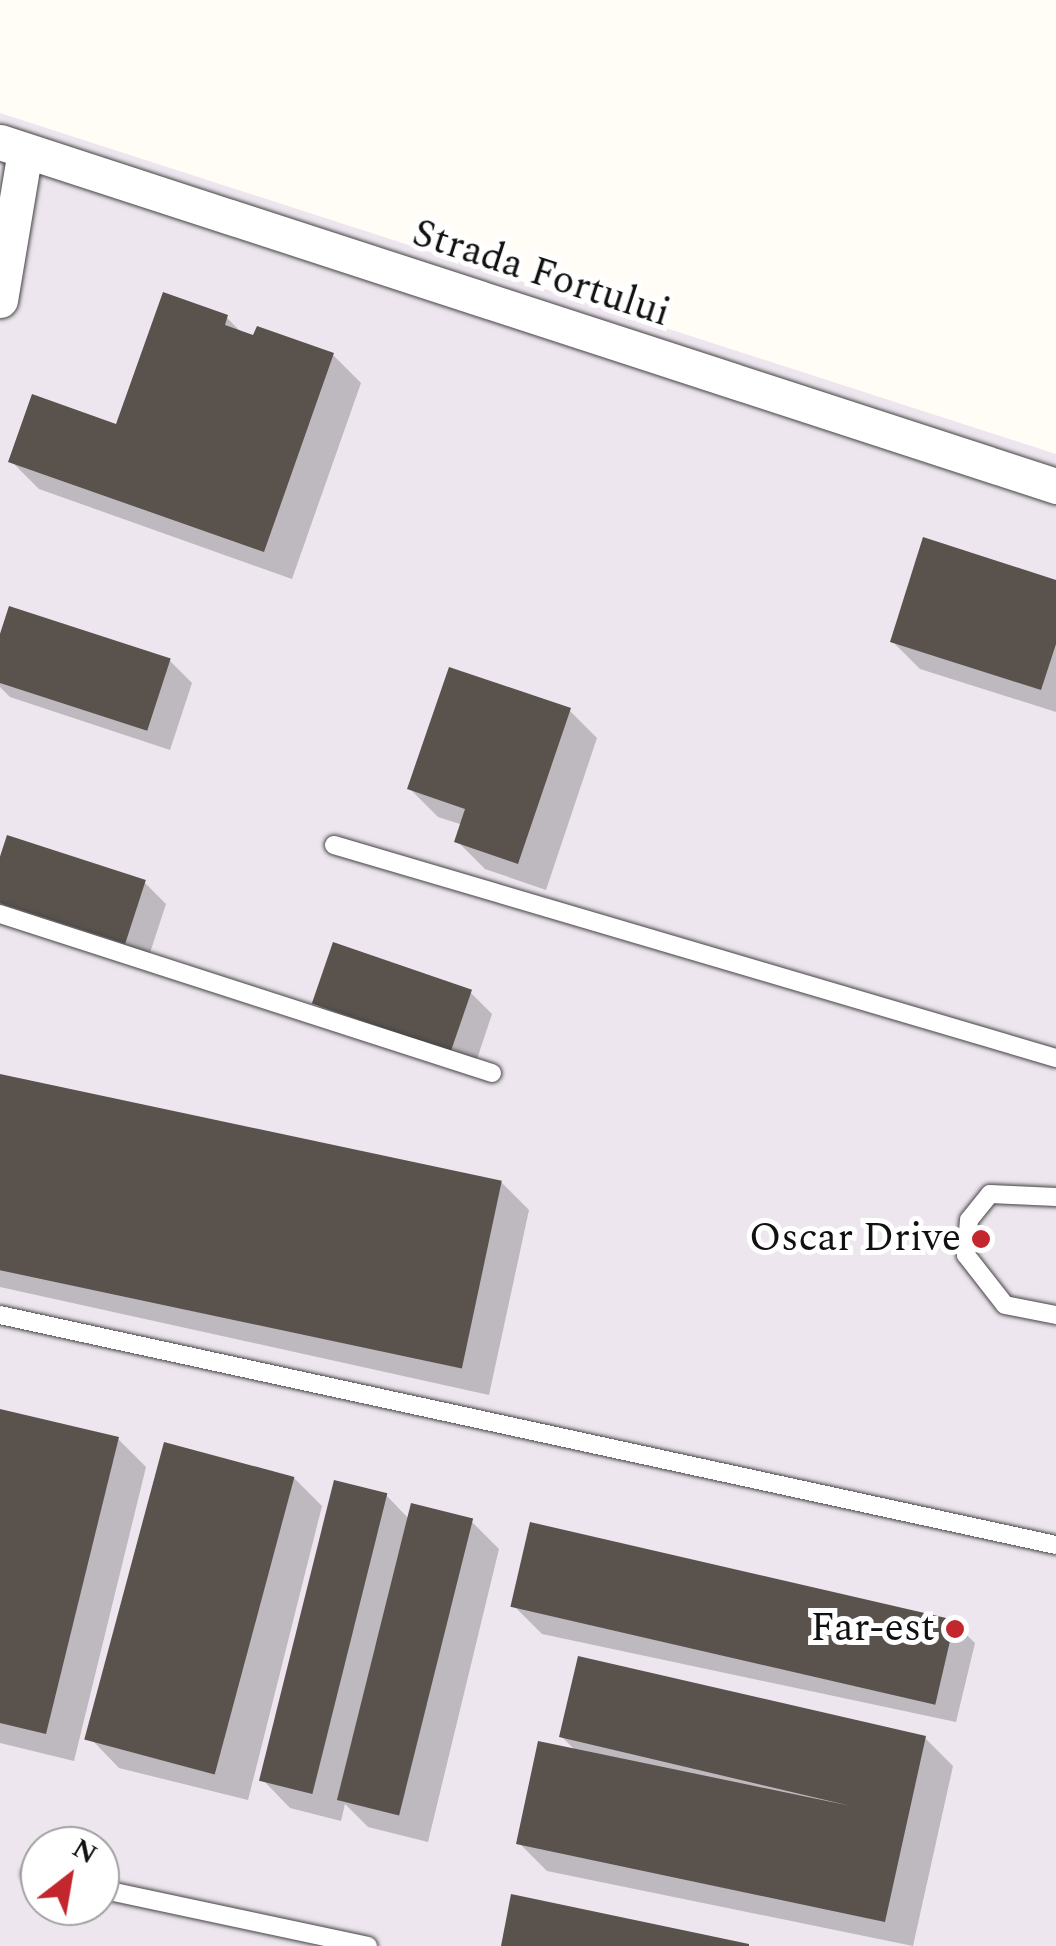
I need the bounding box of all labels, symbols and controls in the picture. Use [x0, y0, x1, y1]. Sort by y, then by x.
street label: Strada Fortului [406, 210, 676, 338]
place label: Oscar Drive [749, 1215, 961, 1263]
marker: Oscar Drive [970, 1228, 992, 1250]
place label: Far-est [810, 1605, 935, 1653]
marker: Far-est [944, 1618, 966, 1640]
north arrow [20, 1826, 120, 1926]
text: N [64, 1827, 106, 1876]

